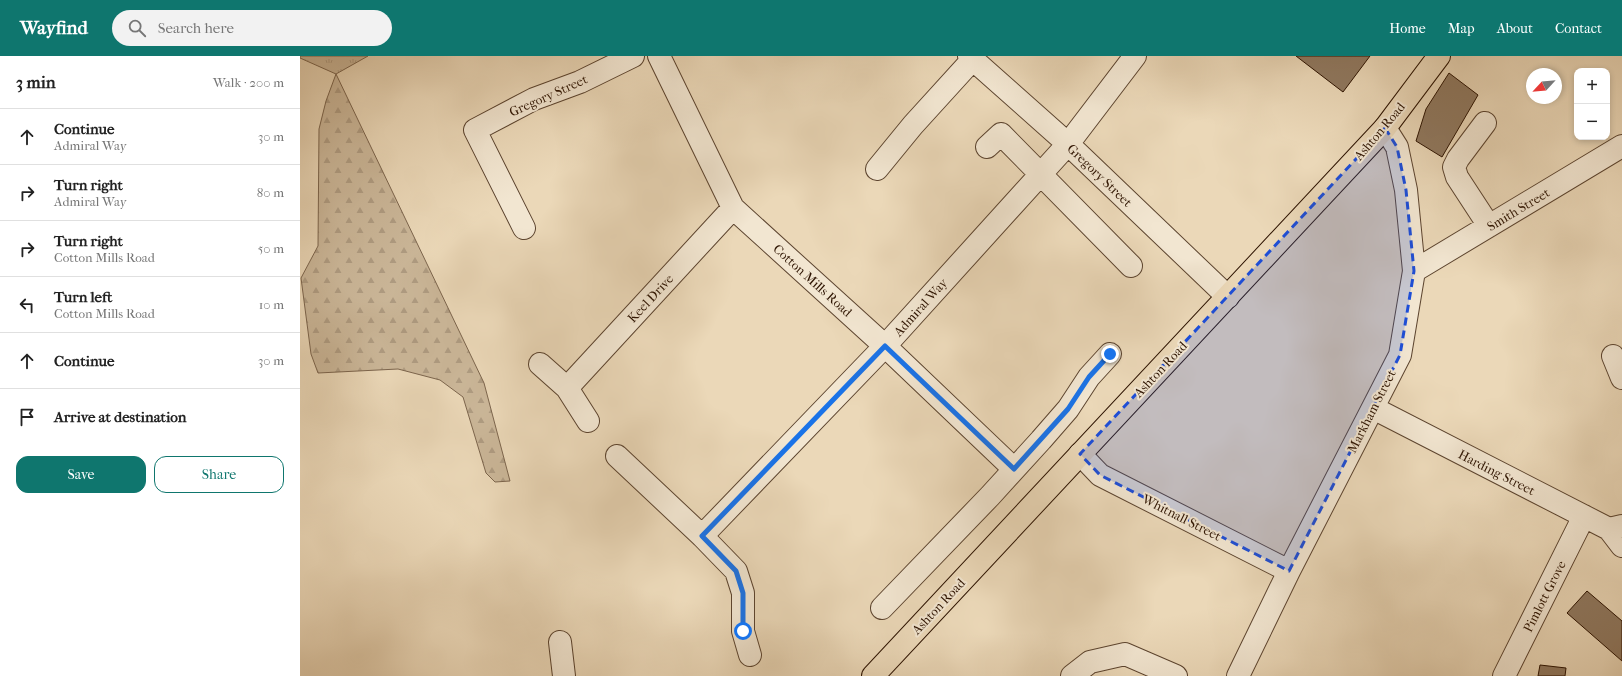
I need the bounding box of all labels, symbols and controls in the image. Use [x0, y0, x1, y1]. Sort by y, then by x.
search box [112, 10, 392, 46]
text: Wayfind [20, 17, 88, 39]
icon: search [126, 17, 148, 39]
text: Search here [158, 19, 234, 37]
text: Home [1389, 20, 1426, 37]
text: Map [1448, 20, 1475, 37]
text: About [1497, 20, 1533, 37]
text: Contact [1555, 20, 1602, 37]
north arrow [1526, 68, 1562, 104]
map controls [1574, 68, 1610, 140]
button: + [1574, 68, 1610, 104]
street label: Gregory Street [507, 71, 590, 119]
text: 3 min [16, 72, 56, 92]
text: Walk · 200 m [213, 75, 284, 90]
street label: Ashton Road [1350, 99, 1408, 164]
button: − [1574, 104, 1610, 140]
text: Continue [54, 120, 114, 138]
icon: ahead [16, 126, 38, 148]
text: 30 m [258, 129, 284, 144]
text: Admiral Way [54, 138, 127, 153]
street label: Gregory Street [1064, 141, 1135, 210]
text: Turn right [54, 176, 123, 194]
icon: right [16, 182, 38, 204]
text: 80 m [257, 185, 284, 200]
street label: Smith Street [1484, 185, 1553, 234]
text: Admiral Way [54, 194, 127, 209]
text: Turn right [54, 232, 123, 250]
icon: right [16, 238, 38, 260]
text: 50 m [258, 241, 284, 256]
street label: Cotton Mills Road [770, 241, 856, 320]
text: Cotton Mills Road [54, 250, 155, 265]
street label: Keel Drive [624, 271, 677, 325]
street label: Admiral Way [890, 275, 951, 340]
text: Turn left [54, 288, 112, 306]
icon: left [16, 294, 38, 316]
text: 10 m [259, 297, 284, 312]
text: Cotton Mills Road [54, 306, 155, 321]
street label: Ashton Road [1130, 338, 1191, 401]
route end [1101, 345, 1119, 363]
icon: ahead [16, 350, 38, 372]
text: Continue [54, 352, 114, 370]
text: 30 m [258, 353, 284, 368]
street label: Markham Street [1344, 367, 1399, 455]
icon: arrive [16, 406, 38, 428]
text: Arrive at destination [54, 408, 186, 426]
street label: Harding Street [1456, 447, 1538, 498]
button: Save [16, 456, 146, 493]
button: Share [154, 456, 284, 493]
street label: Whitnall Street [1139, 491, 1224, 544]
street label: Pimlott Grove [1520, 557, 1569, 635]
street label: Ashton Road [908, 575, 969, 638]
route start [734, 622, 752, 640]

